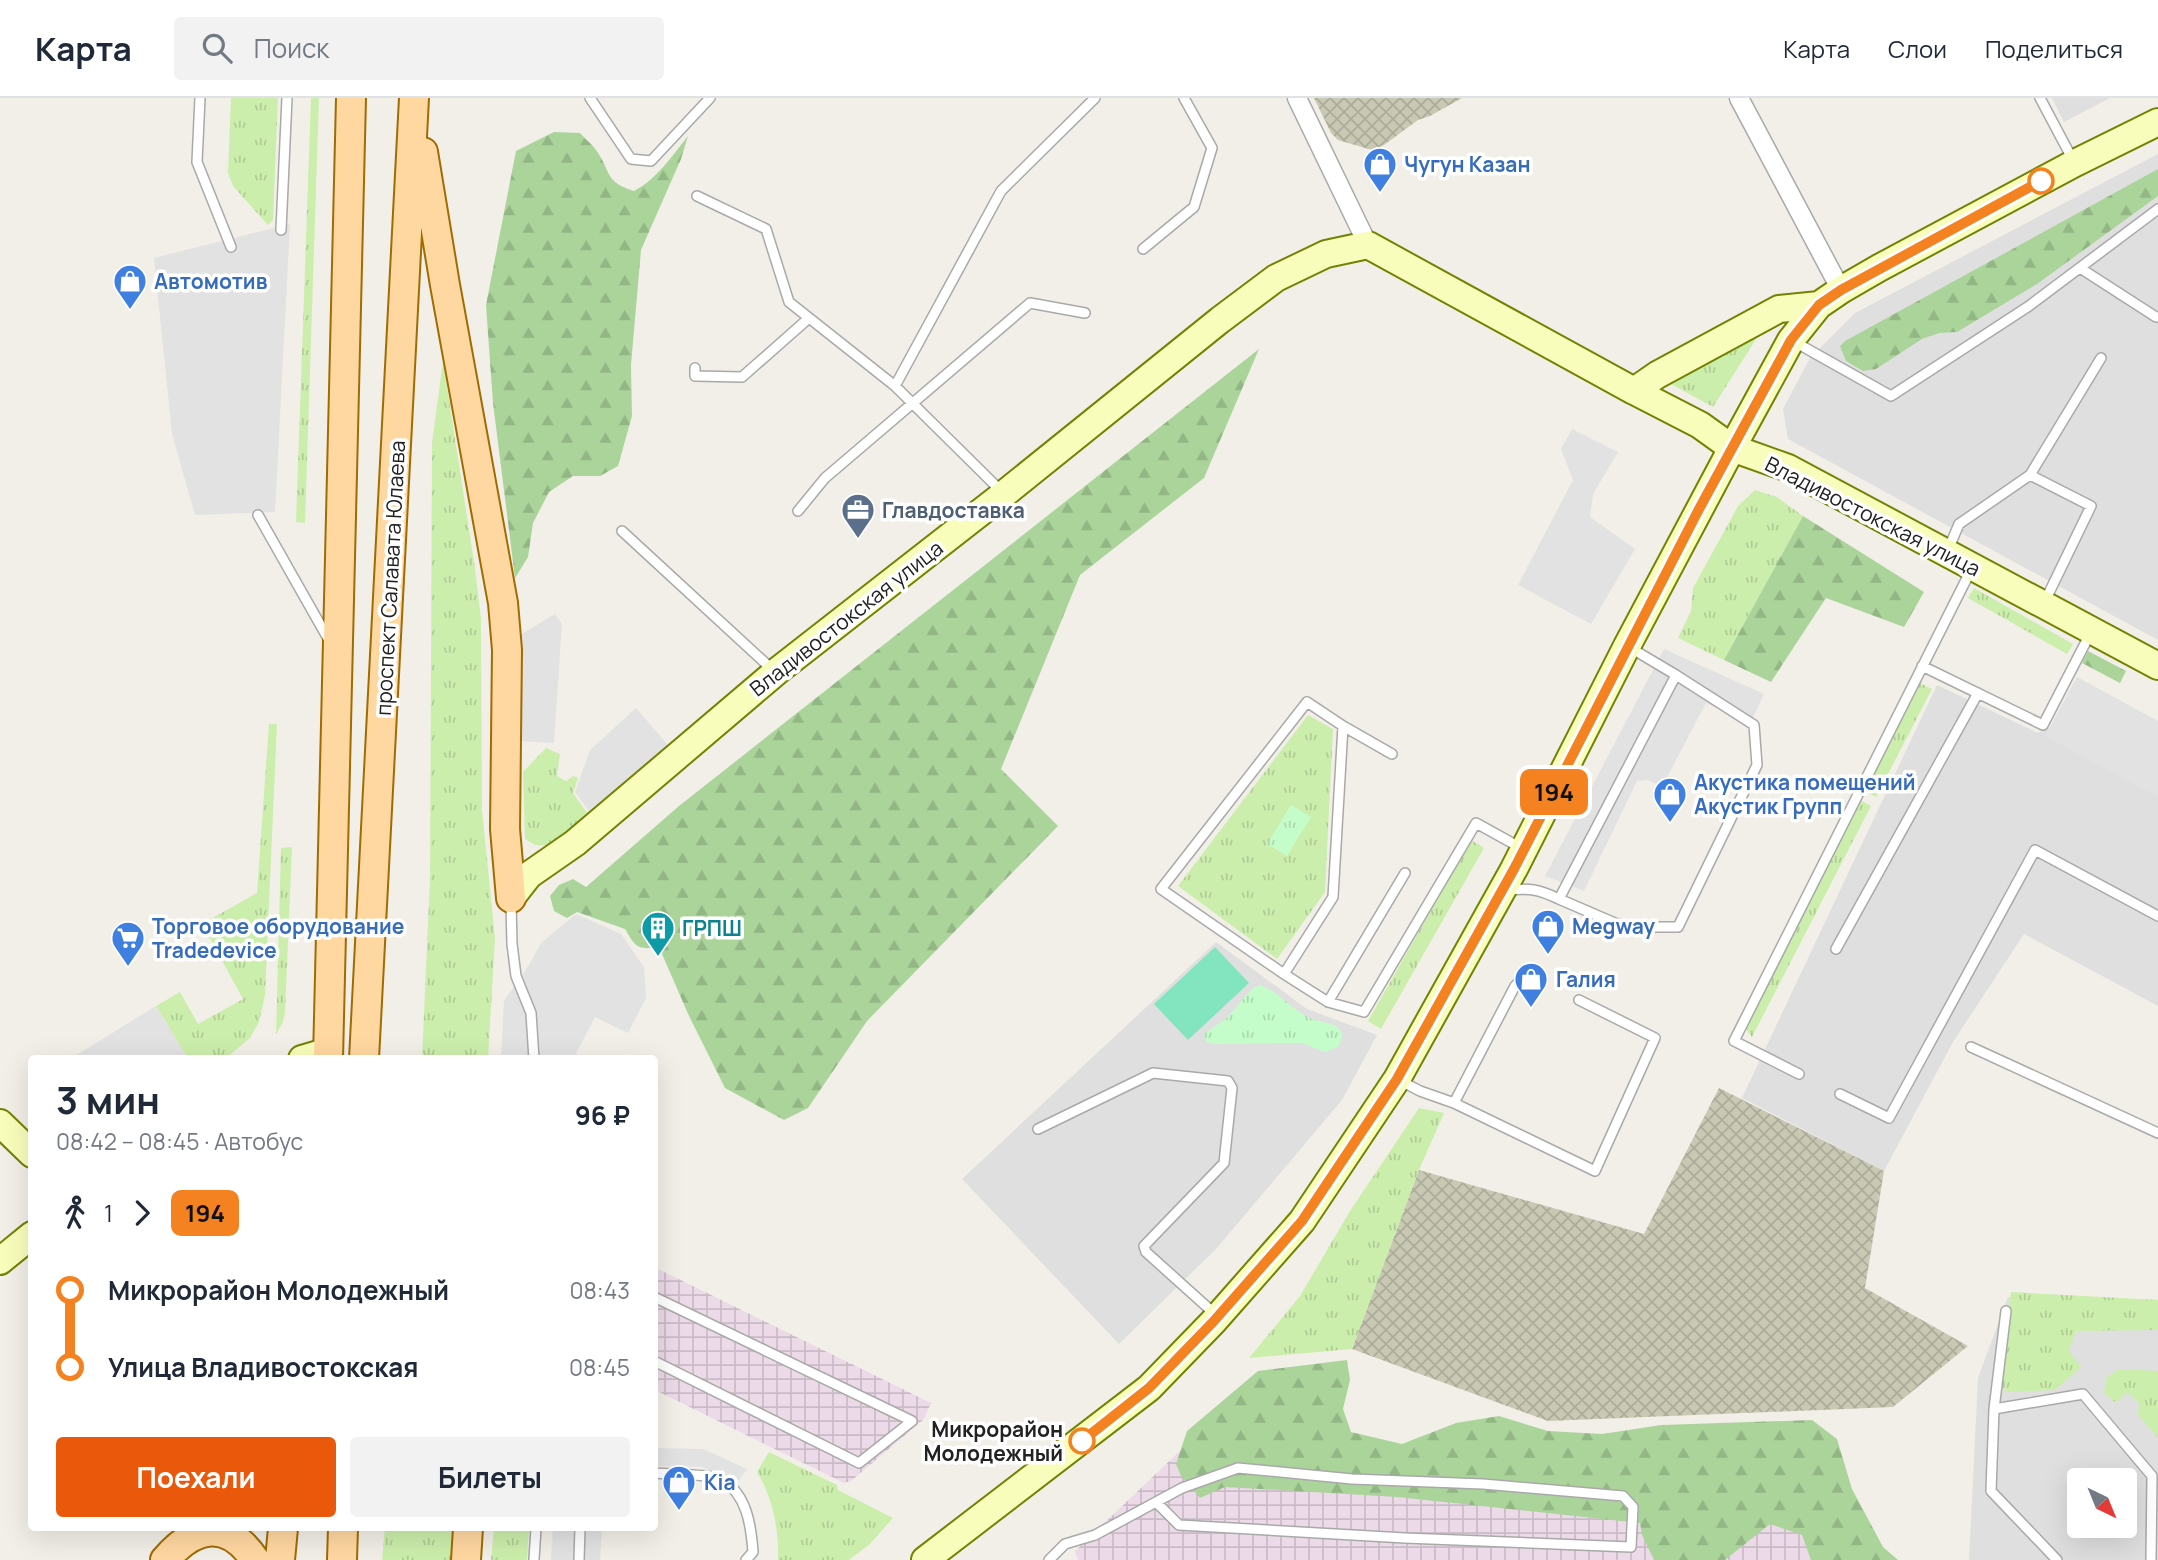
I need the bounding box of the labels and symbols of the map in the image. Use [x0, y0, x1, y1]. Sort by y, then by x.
shop icon: Чугун Казан [1361, 145, 1399, 194]
place label: Чугун Казан [1404, 150, 1530, 178]
unlabelled marker [2028, 168, 2054, 194]
shop icon: Автомотив [111, 262, 149, 311]
place label: Автомотив [154, 267, 268, 295]
street label: проспект Салавата Юлаева [369, 440, 411, 716]
street label: Владивостокская улица [1761, 449, 1985, 583]
office icon: Главдоставка [839, 491, 877, 540]
place label: Главдоставка [882, 496, 1025, 524]
street label: Владивостокская улица [744, 534, 948, 702]
place label: Акустика помещений Акустик Групп [1694, 768, 1916, 820]
line badge: 194 [1514, 769, 1594, 815]
shop icon: Акустика помещений Акустик Групп [1651, 775, 1689, 824]
shop icon: Megway [1529, 907, 1567, 956]
building icon: ГРПШ [639, 909, 677, 958]
place label: Торговое оборудование Tradedevice [152, 912, 404, 964]
place label: Megway [1572, 912, 1655, 940]
place label: ГРПШ [682, 914, 742, 942]
supermarket icon: Торговое оборудование Tradedevice [109, 919, 147, 968]
shop icon: Галия [1512, 960, 1550, 1009]
place label: Галия [1556, 965, 1616, 993]
place label: Микрорайон Молодежный [923, 1415, 1063, 1467]
marker: Микрорайон Молодежный [1069, 1428, 1095, 1454]
shop icon: Kia [660, 1463, 698, 1512]
place label: Kia [704, 1468, 736, 1496]
north arrow [2067, 1468, 2137, 1538]

